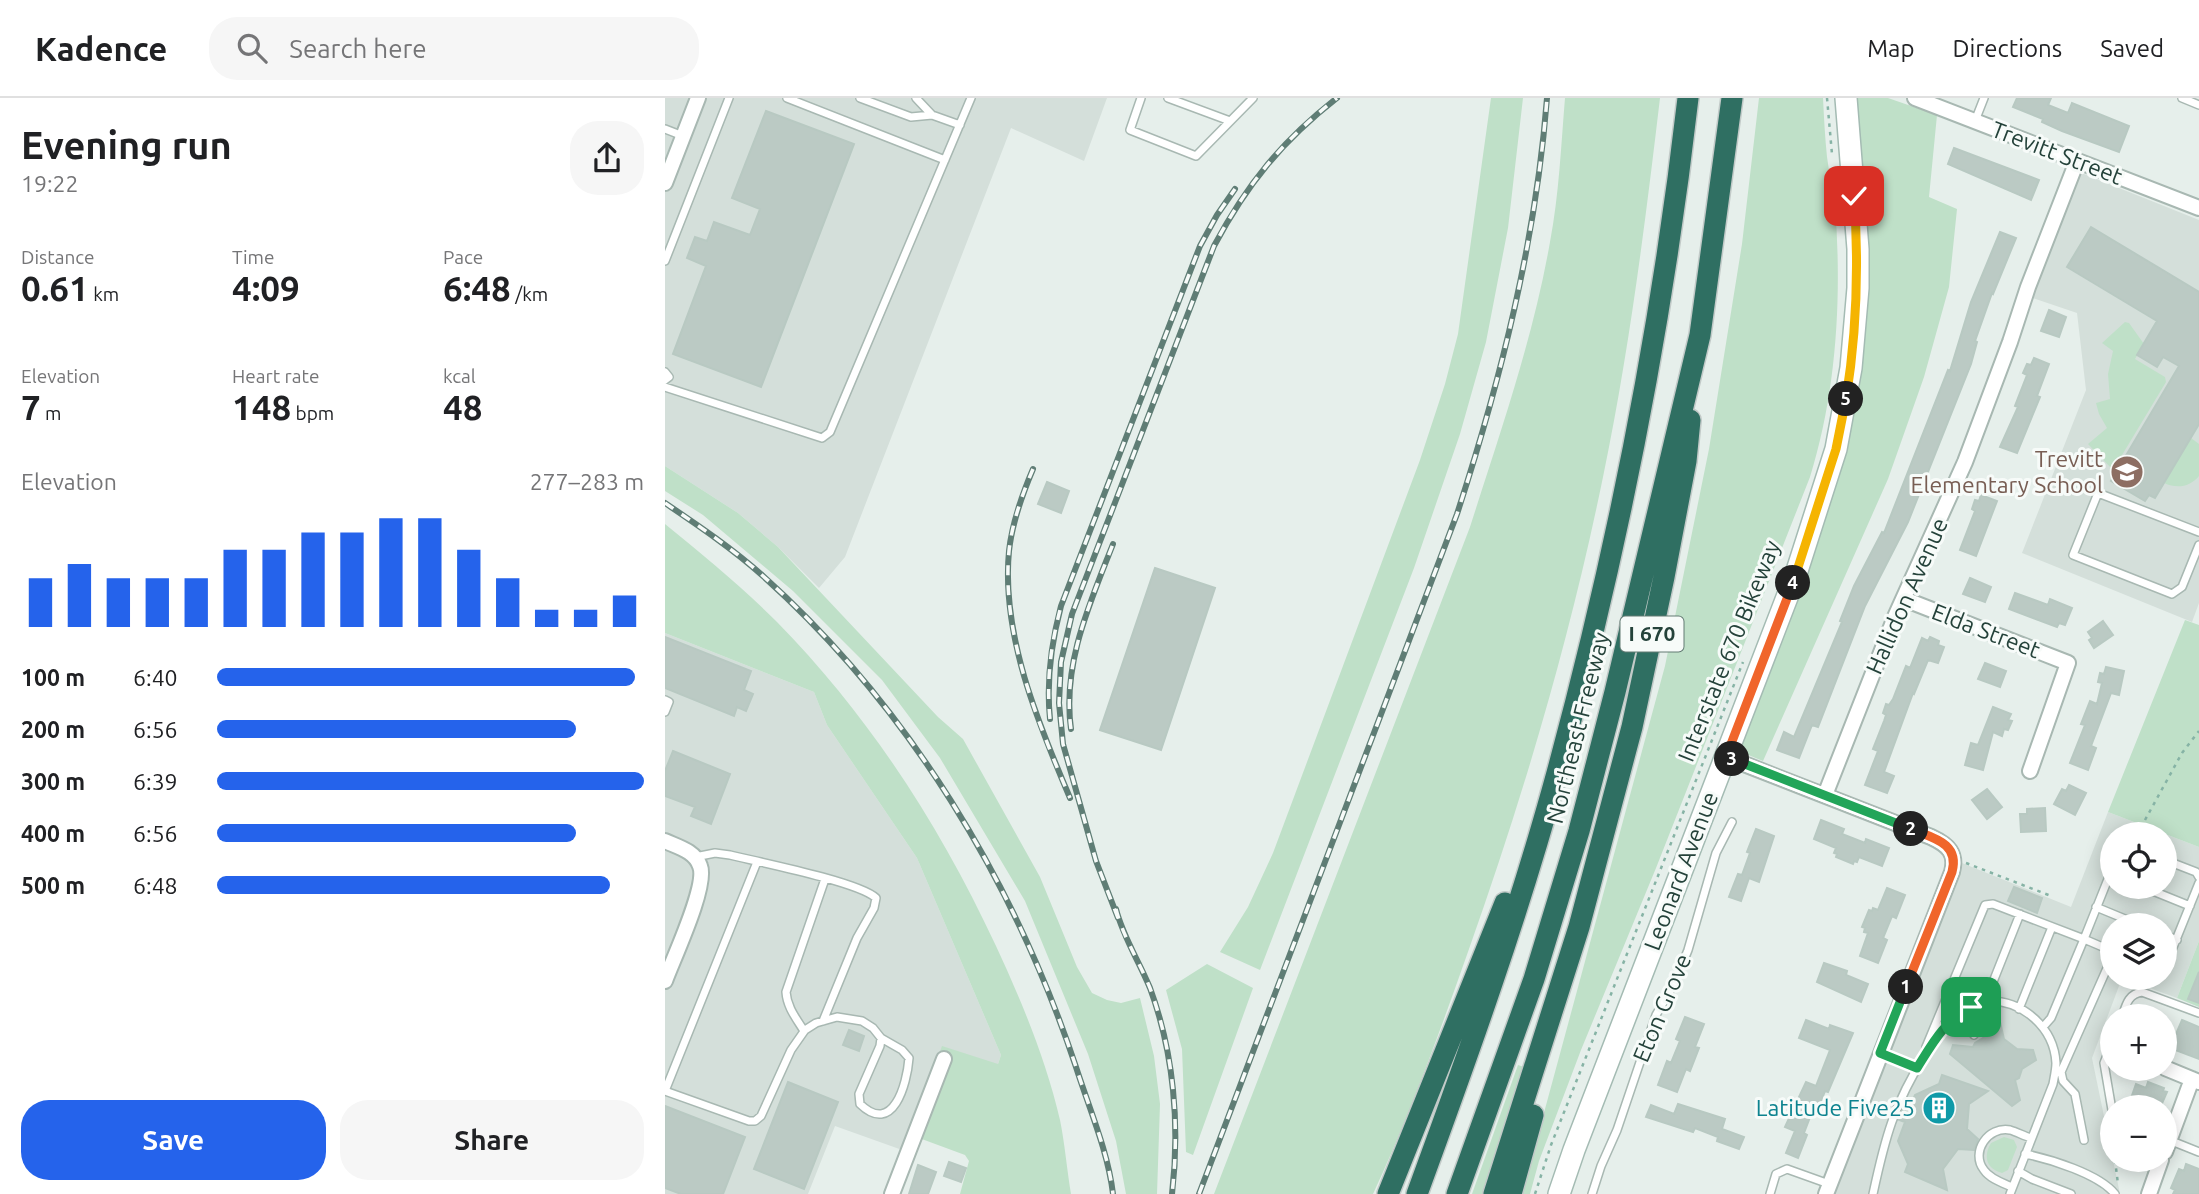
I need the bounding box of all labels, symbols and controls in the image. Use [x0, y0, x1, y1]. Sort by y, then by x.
search box [209, 17, 699, 80]
icon: search [233, 29, 271, 67]
text: Kadence [35, 30, 167, 67]
text: Search here [289, 34, 427, 63]
text: Map [1867, 35, 1914, 62]
text: Directions [1952, 35, 2062, 62]
text: Saved [2100, 35, 2164, 62]
street label: Trevitt Street [1988, 116, 2126, 189]
button: share [570, 121, 644, 195]
text: Evening run [21, 124, 232, 166]
pin [1824, 166, 1884, 226]
text: 19:22 [21, 171, 79, 196]
icon: check [1835, 177, 1873, 215]
text: Distance [21, 246, 95, 268]
text: Time [232, 246, 274, 268]
text: Pace [443, 246, 483, 268]
text: 0.61 [21, 268, 89, 308]
text: 4:09 [232, 268, 300, 308]
text: 6:48 [443, 268, 511, 308]
text: km [89, 283, 119, 305]
text: /km [511, 283, 548, 305]
text: Elevation [21, 365, 100, 387]
text: Heart rate [232, 365, 319, 387]
text: kcal [443, 365, 476, 387]
pin: 5 [1829, 382, 1863, 416]
text: 7 [21, 387, 41, 427]
text: 148 [232, 387, 291, 427]
text: 48 [443, 387, 482, 427]
text: 5 [1840, 387, 1851, 409]
text: m [41, 402, 62, 424]
text: bpm [291, 402, 334, 424]
place label: Trevitt Elementary School [1910, 446, 2103, 497]
school or university icon: Trevitt Elementary School [2108, 453, 2146, 491]
text: Elevation [21, 469, 117, 494]
text: 277–283 m [530, 469, 644, 494]
street label: Hallidon Avenue [1861, 514, 1952, 678]
street label: Interstate 670 Bikeway [1673, 537, 1784, 765]
pin: 4 [1775, 566, 1811, 601]
text: 4 [1787, 571, 1798, 593]
street label: Elda Street [1929, 598, 2044, 663]
road number: I 670 [1621, 616, 1683, 652]
street label: Northeast Freeway [1542, 630, 1613, 826]
text: 100 m [21, 665, 85, 690]
text: 6:40 [133, 665, 178, 690]
text: 200 m [21, 717, 85, 742]
text: 6:56 [133, 717, 178, 742]
pin: 3 [1715, 742, 1749, 776]
text: 3 [1726, 747, 1737, 769]
text: 300 m [21, 769, 85, 794]
text: 6:39 [133, 769, 178, 794]
street label: Leonard Avenue [1639, 788, 1722, 954]
pin: 2 [1893, 812, 1929, 846]
text: 2 [1905, 817, 1916, 839]
text: 400 m [21, 821, 85, 846]
text: 6:56 [133, 821, 178, 846]
map controls [2100, 822, 2177, 1172]
button: locate [2100, 822, 2177, 899]
text: 500 m [21, 873, 85, 898]
text: 6:48 [133, 873, 178, 898]
button: layers [2100, 913, 2177, 990]
street label: Eton Grove [1628, 950, 1696, 1066]
pin: 1 [1889, 970, 1923, 1004]
text: 1 [1900, 975, 1911, 997]
pin [1941, 977, 2001, 1037]
icon: arrive [1952, 988, 1990, 1026]
button: + [2100, 1004, 2177, 1081]
building icon: Latitude Five25 [1920, 1089, 1958, 1127]
place label: Latitude Five25 [1756, 1095, 1915, 1120]
button: − [2100, 1095, 2177, 1172]
button: Save [21, 1100, 326, 1180]
button: Share [340, 1100, 644, 1180]

